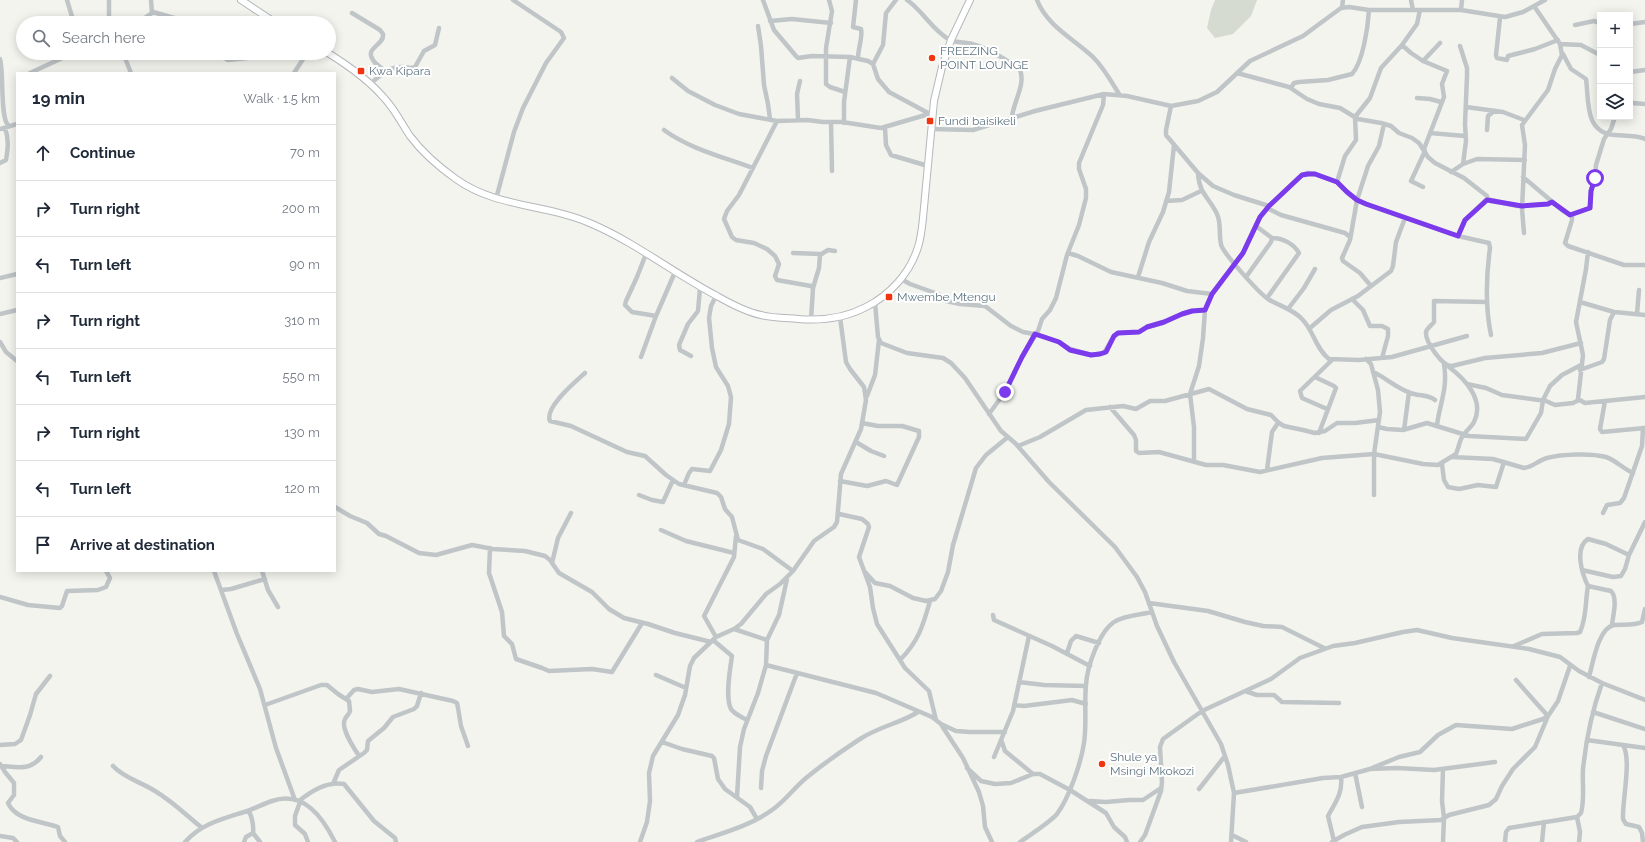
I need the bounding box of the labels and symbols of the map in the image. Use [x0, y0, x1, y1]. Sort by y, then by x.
place label: FREEZING POINT LOUNGE [940, 44, 1029, 72]
marker: FREEZING POINT LOUNGE [927, 53, 937, 63]
place label: Kwa Kipara [369, 64, 431, 78]
marker: Kwa Kipara [356, 66, 366, 76]
place label: Fundi baisikeli [938, 114, 1016, 128]
marker: Fundi baisikeli [925, 116, 935, 126]
route start [1586, 169, 1604, 187]
place label: Mwembe Mtengu [897, 290, 996, 304]
marker: Mwembe Mtengu [884, 292, 894, 302]
route end [996, 383, 1014, 401]
place label: Shule ya Msingi Mkokozi [1110, 750, 1194, 778]
marker: Shule ya Msingi Mkokozi [1097, 759, 1107, 769]

